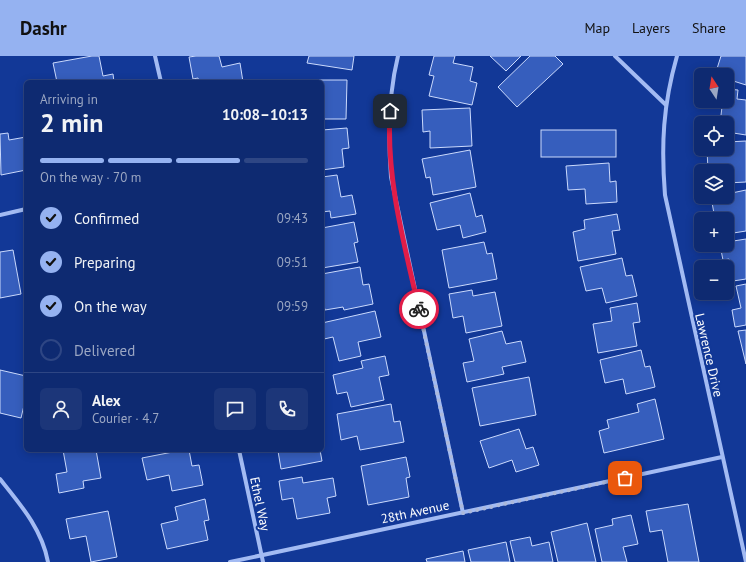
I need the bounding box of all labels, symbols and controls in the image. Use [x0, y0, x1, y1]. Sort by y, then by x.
text: Dashr [20, 16, 67, 40]
text: Map [584, 19, 610, 37]
text: Layers [632, 19, 670, 37]
text: Share [692, 19, 726, 37]
north arrow [694, 68, 734, 108]
map controls [694, 68, 734, 300]
text: Arriving in [40, 91, 98, 108]
pin [373, 94, 407, 128]
icon: home [379, 100, 401, 122]
text: 10:08–10:13 [222, 105, 308, 124]
text: 2 min [40, 106, 103, 139]
button: locate [694, 116, 734, 156]
button: layers [694, 164, 734, 204]
text: On the way · 70 m [40, 169, 141, 186]
icon: check [40, 207, 62, 229]
text: Confirmed [74, 209, 139, 228]
text: 09:43 [277, 210, 308, 227]
button: + [694, 212, 734, 252]
icon: check [40, 251, 62, 273]
text: Preparing [74, 253, 136, 272]
text: 09:51 [277, 254, 308, 271]
button: − [694, 260, 734, 300]
courier [399, 289, 439, 329]
icon: check [40, 295, 62, 317]
text: On the way [74, 297, 147, 316]
text: 09:59 [277, 298, 308, 315]
icon: bike [408, 298, 430, 320]
street label: Lawrence Drive [691, 311, 727, 399]
text: Delivered [74, 341, 135, 360]
button: person [40, 388, 82, 430]
button: chat [214, 388, 256, 430]
button: phone [266, 388, 308, 430]
text: Alex [92, 391, 121, 410]
text: Courier · 4.7 [92, 410, 159, 427]
pin [608, 461, 642, 495]
icon: bag [614, 467, 636, 489]
street label: Ethel Way [246, 475, 274, 533]
street label: 28th Avenue [379, 496, 451, 528]

